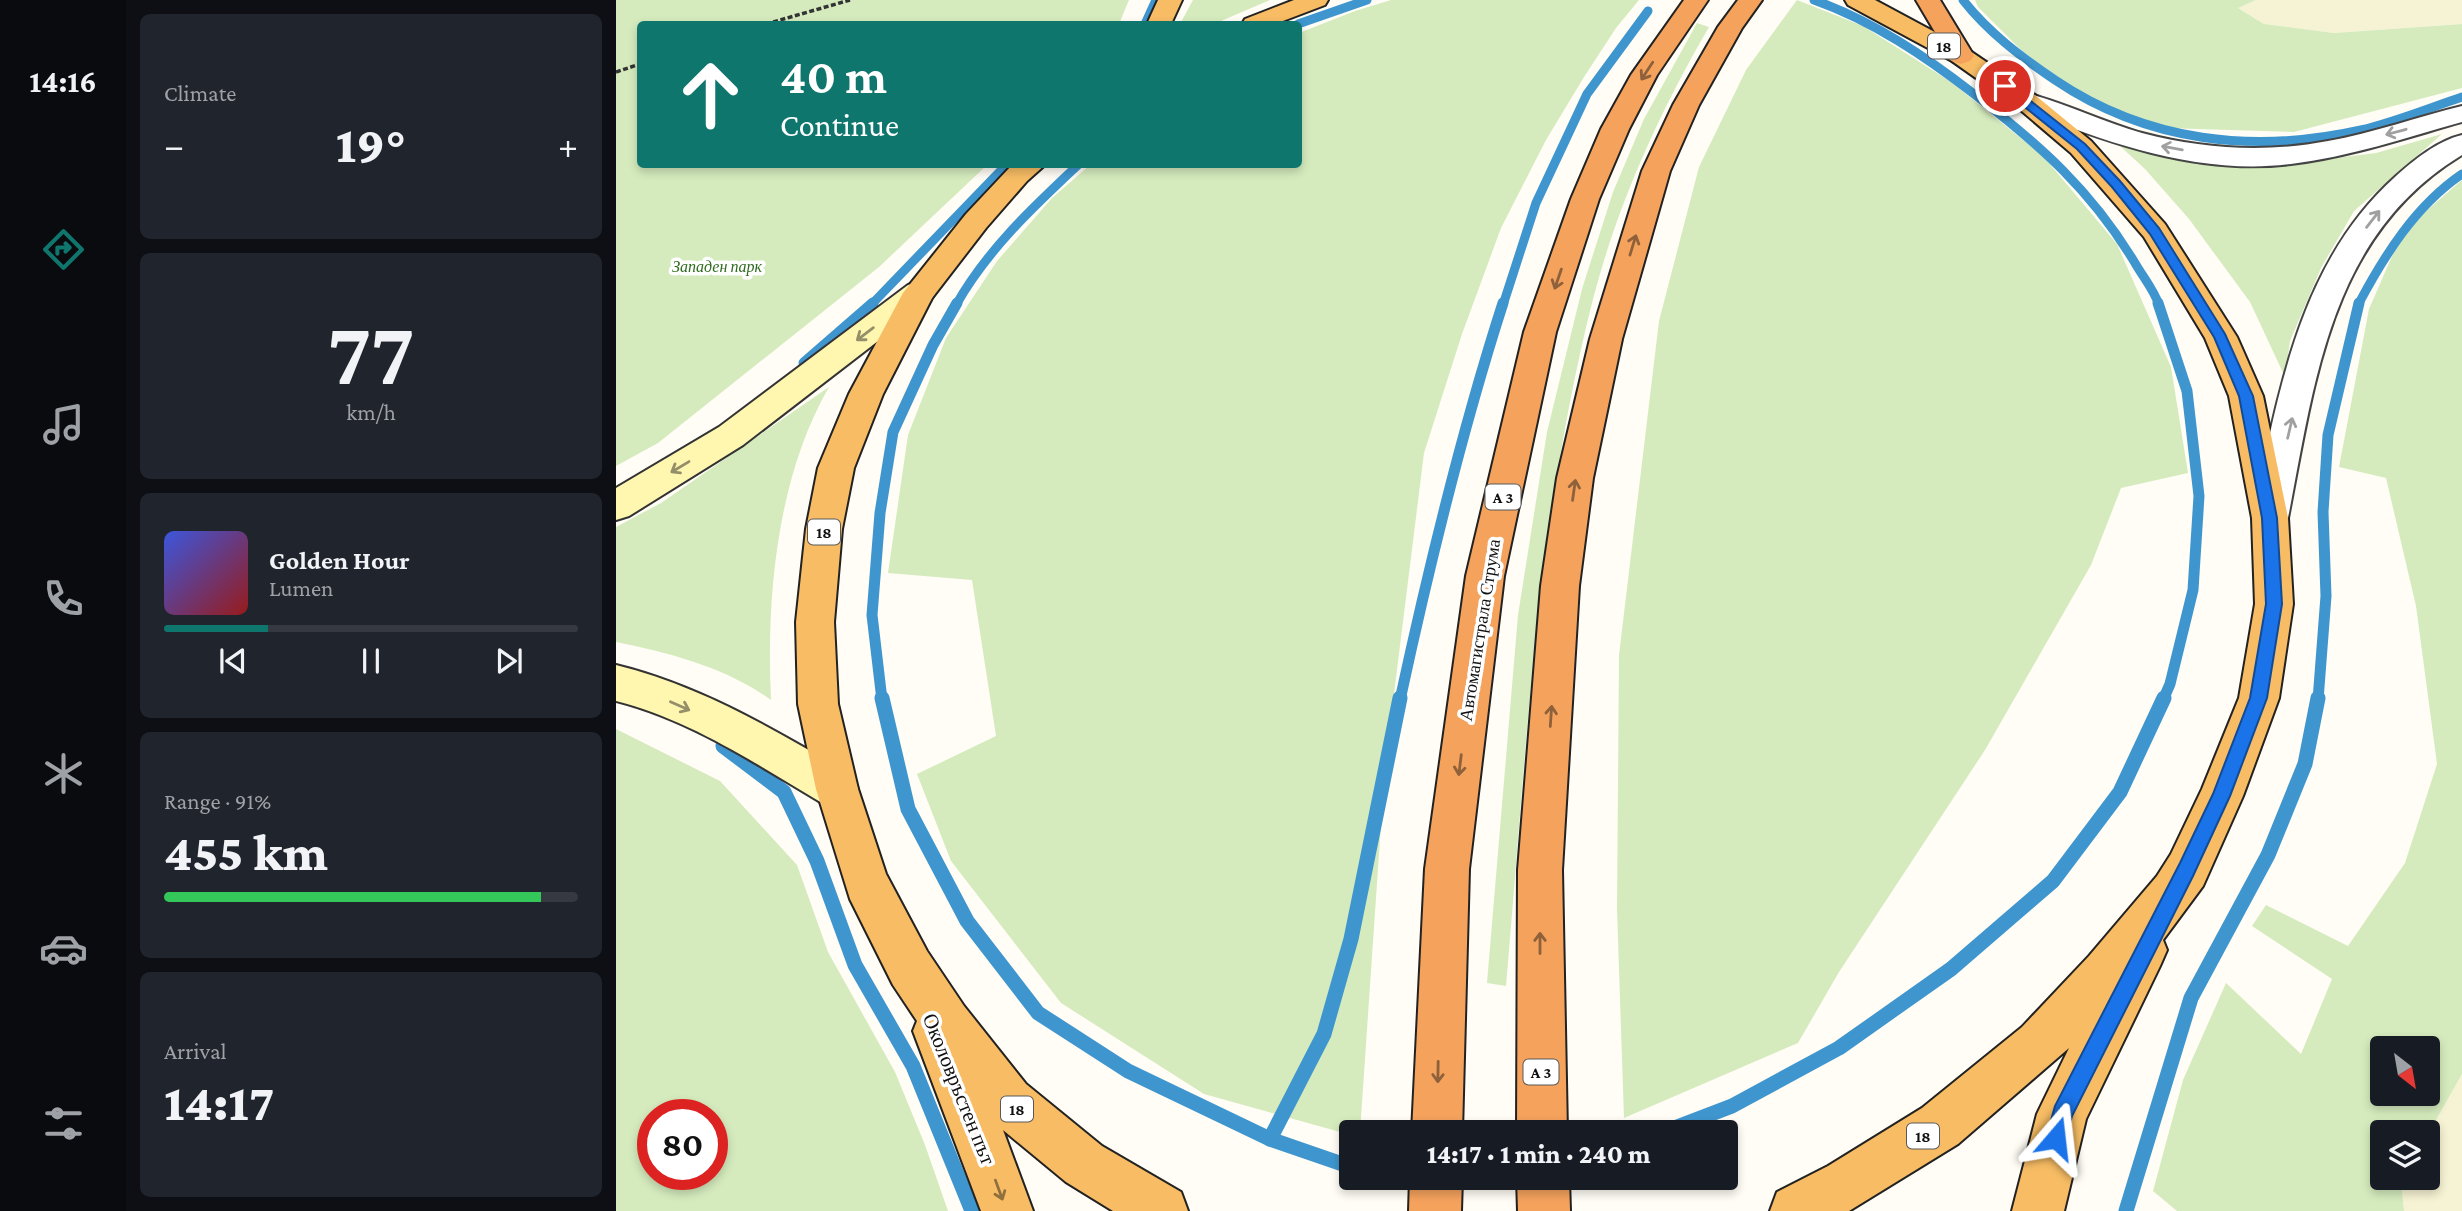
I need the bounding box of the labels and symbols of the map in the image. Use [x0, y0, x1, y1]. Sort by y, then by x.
road number: 18 [1928, 34, 1960, 58]
pin [1975, 56, 2035, 116]
one-way arrow [1640, 60, 1654, 80]
one-way arrow [2385, 126, 2408, 139]
one-way arrow [2161, 141, 2184, 154]
one-way arrow [2365, 211, 2380, 229]
one-way arrow [1627, 234, 1640, 256]
park label: Западен парк [672, 258, 762, 276]
one-way arrow [1551, 268, 1563, 290]
one-way arrow [856, 327, 875, 342]
one-way arrow [2283, 417, 2297, 440]
one-way arrow [671, 460, 691, 474]
one-way arrow [1567, 479, 1580, 502]
road number: A 3 [1486, 484, 1520, 510]
road number: 18 [808, 520, 840, 544]
street label: Автомагистрала Струма [1456, 538, 1504, 722]
one-way arrow [669, 700, 690, 713]
one-way arrow [1545, 705, 1558, 728]
one-way arrow [1453, 754, 1466, 776]
one-way arrow [1533, 932, 1547, 955]
street label: Околовръстен път [918, 1010, 1000, 1168]
north arrow [2370, 1036, 2440, 1106]
one-way arrow [1432, 1060, 1445, 1083]
road number: A 3 [1524, 1060, 1558, 1084]
road number: 18 [1001, 1096, 1033, 1121]
speed limit sign: 80 [637, 1099, 728, 1190]
position arrow [2019, 1101, 2093, 1175]
road number: 18 [1907, 1124, 1939, 1148]
one-way arrow [994, 1179, 1007, 1201]

